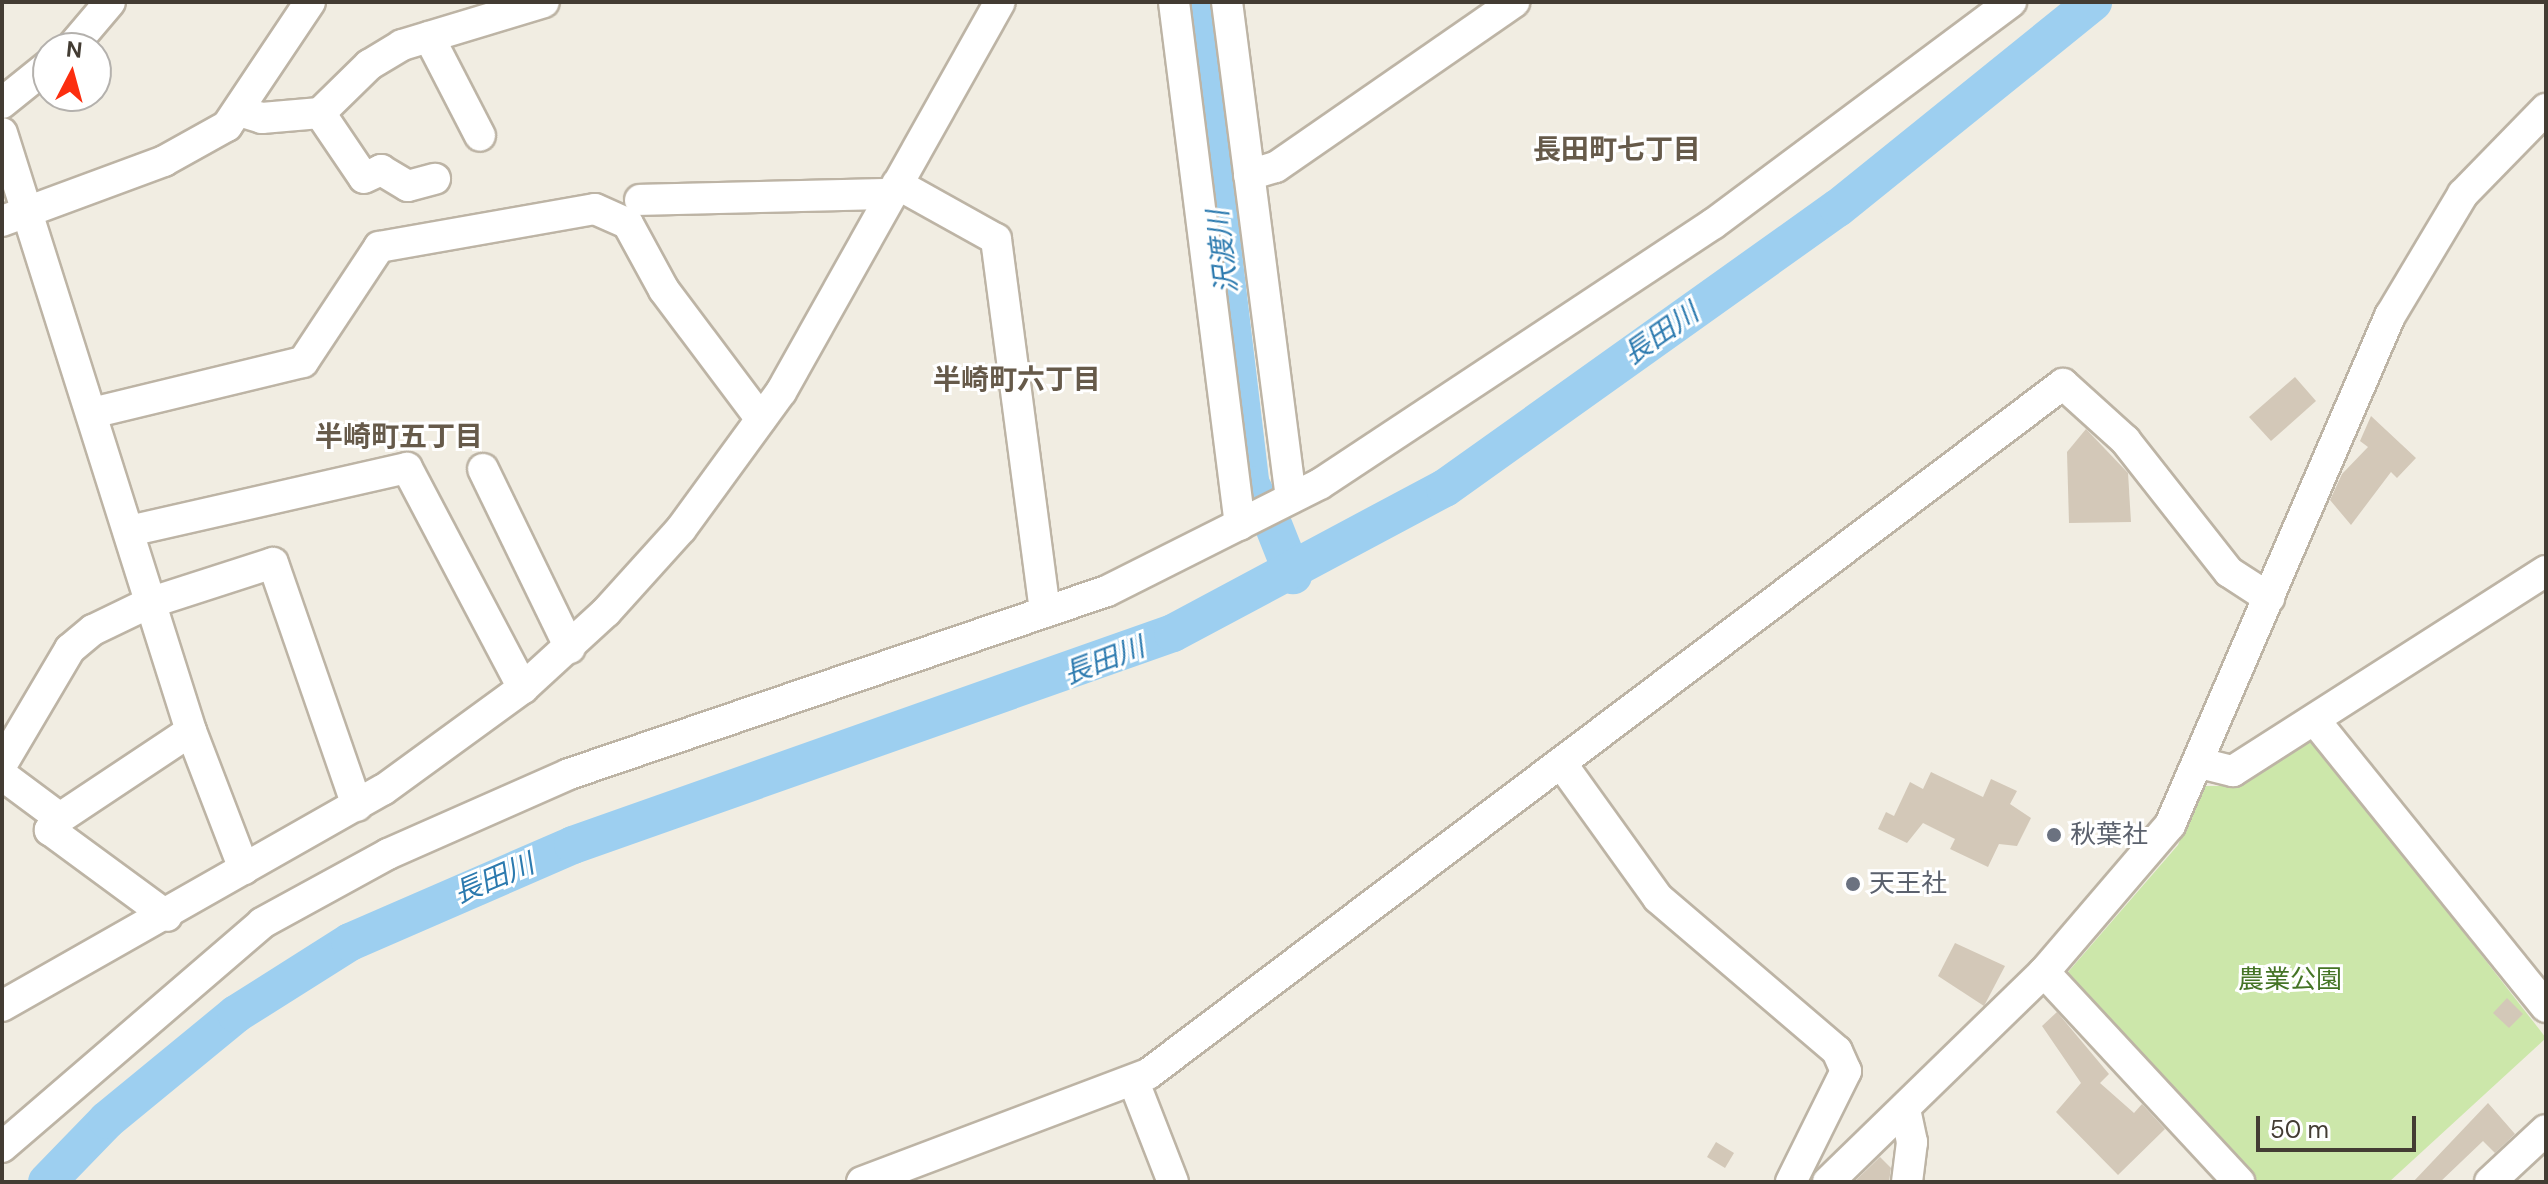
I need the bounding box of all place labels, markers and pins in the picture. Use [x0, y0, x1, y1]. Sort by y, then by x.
place label: 秋葉社 [2070, 819, 2148, 851]
marker: 秋葉社 [2045, 826, 2063, 844]
place label: 天王社 [1869, 868, 1947, 900]
marker: 天王社 [1844, 875, 1862, 893]

